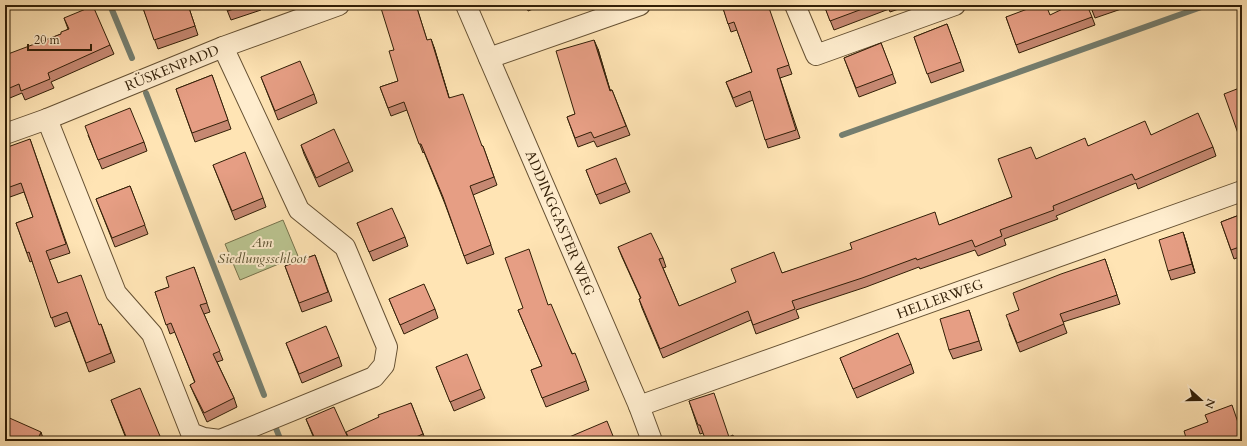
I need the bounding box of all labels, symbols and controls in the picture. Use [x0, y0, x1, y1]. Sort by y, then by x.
scale bar [28, 26, 91, 52]
text: 20 m [34, 32, 61, 48]
street label: RÜSKENPADD [122, 40, 222, 96]
street label: ADDINGGASTER WEG [521, 147, 599, 299]
park label: Am Siedlungsschloot [218, 233, 307, 268]
street label: HELLERWEG [894, 275, 986, 323]
north arrow [1181, 380, 1221, 420]
text: N [1201, 396, 1219, 411]

